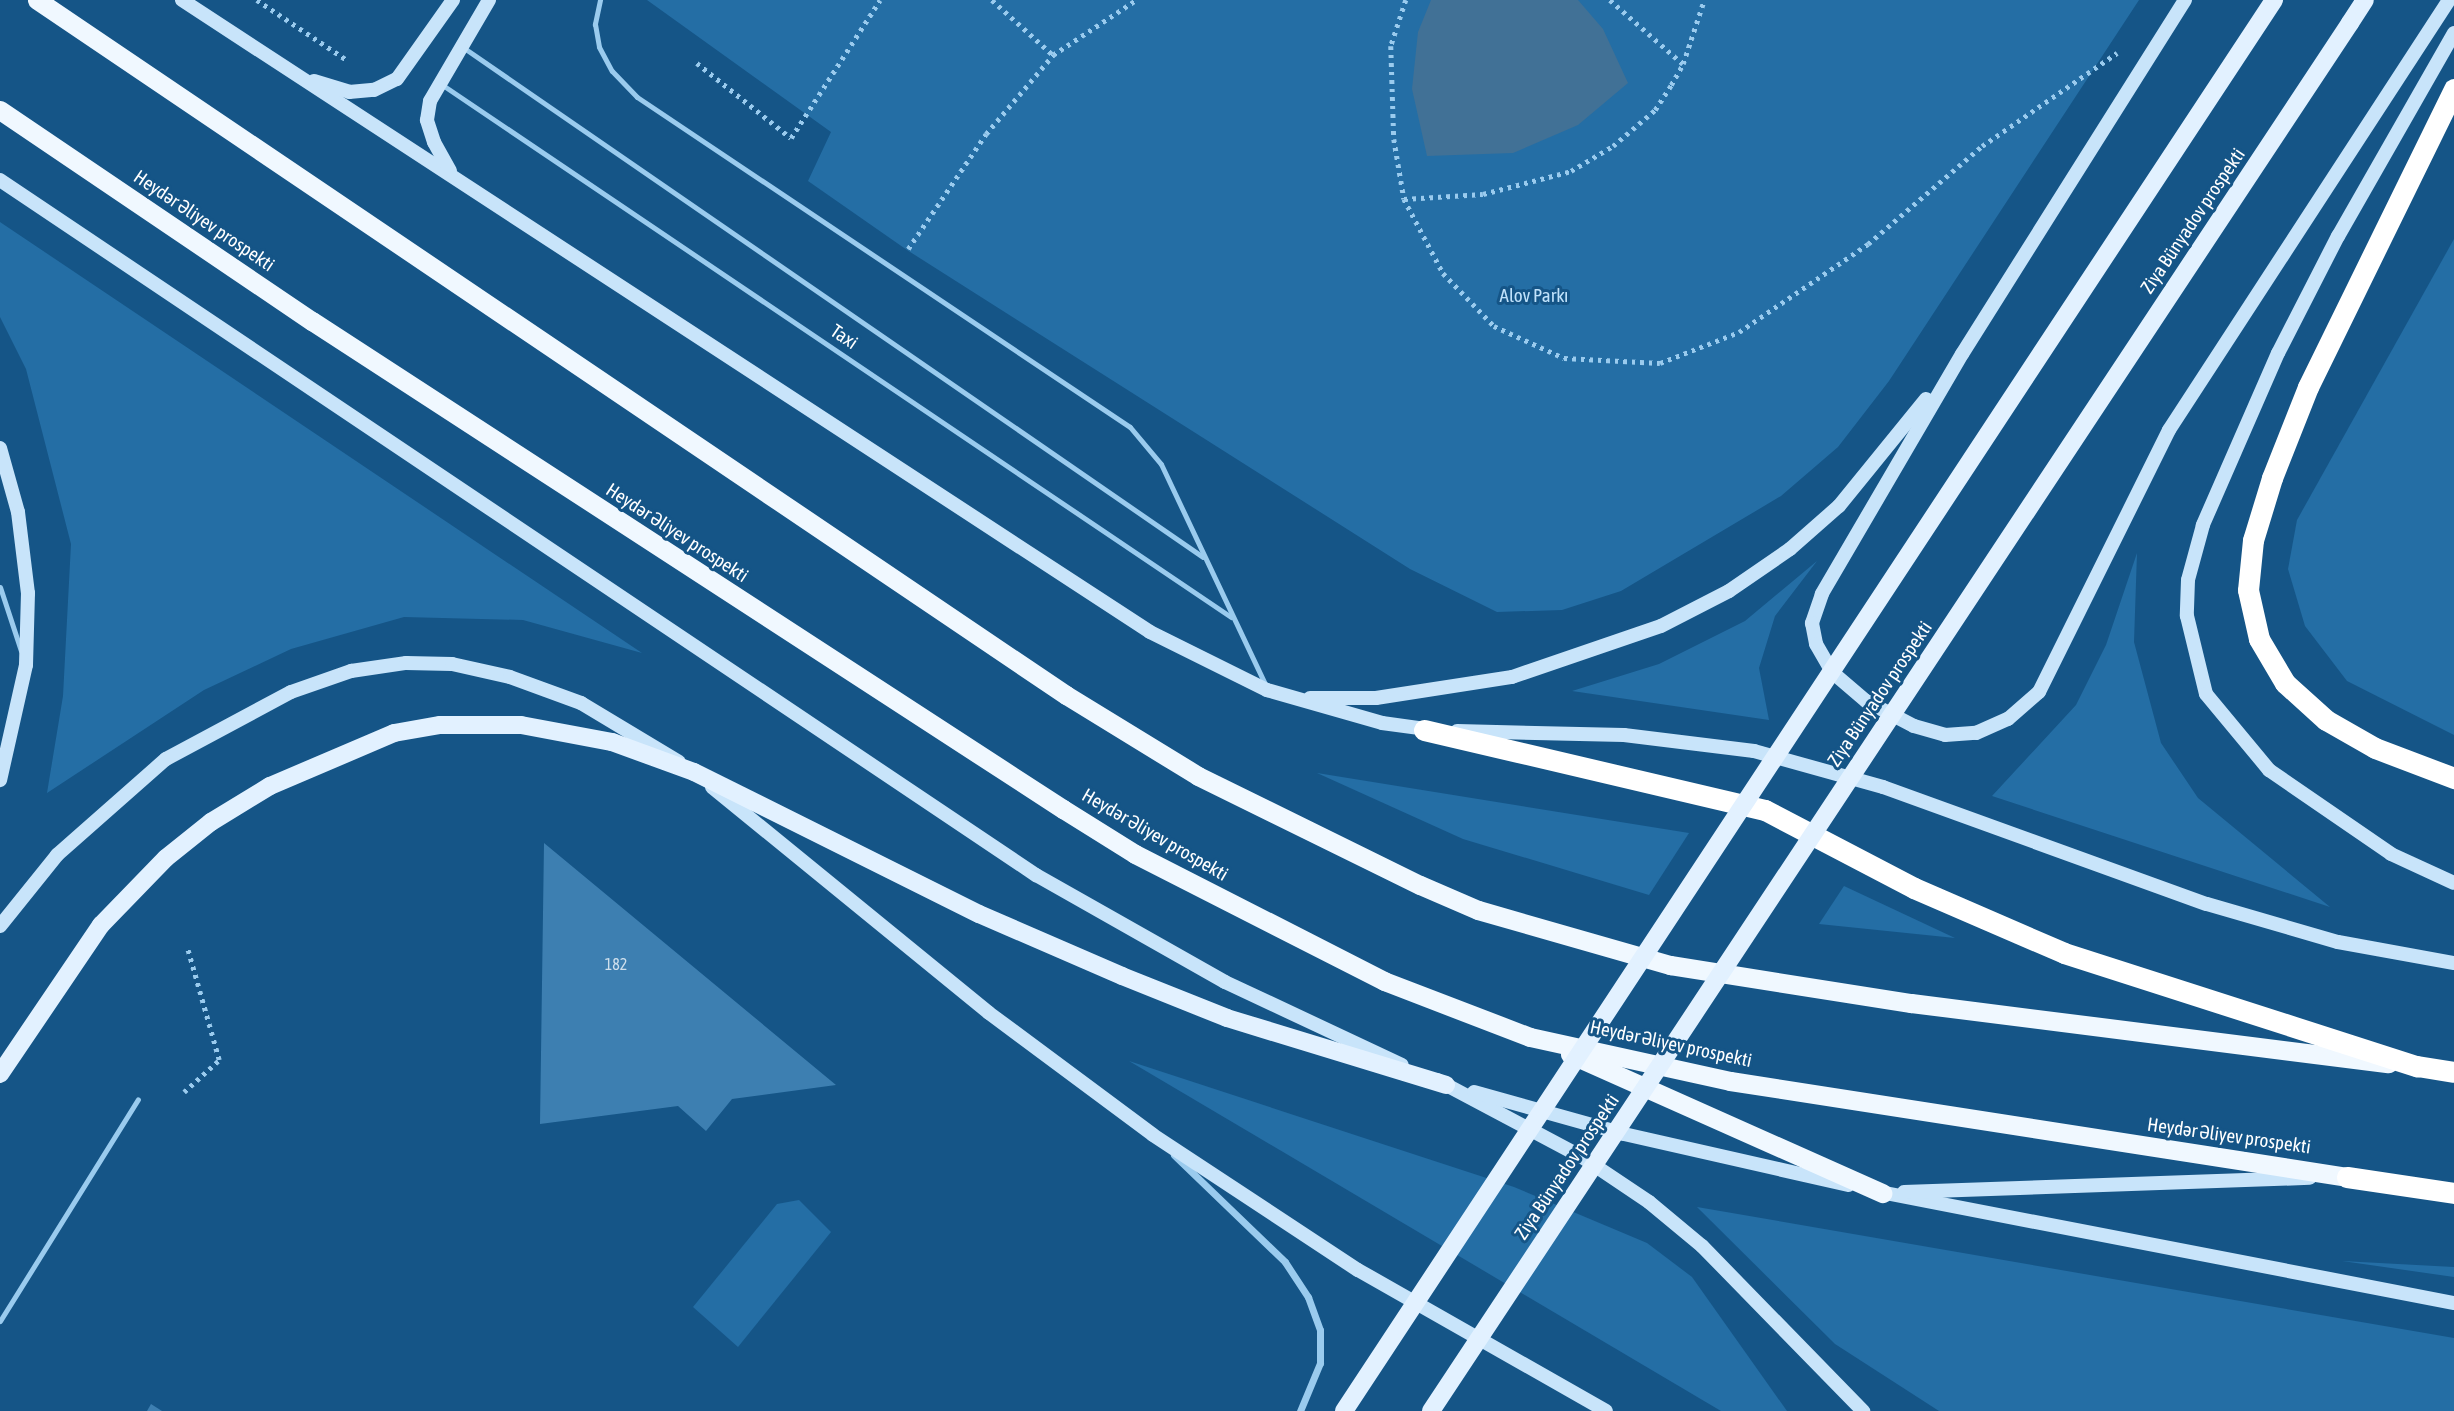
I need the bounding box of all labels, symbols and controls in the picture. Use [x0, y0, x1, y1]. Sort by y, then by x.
street label: Ziya Bünyadov prospekti [2136, 144, 2250, 298]
street label: Heydər Əliyev prospekti [129, 165, 279, 277]
park label: Alov Parkı [1500, 285, 1568, 307]
street label: Taxi [826, 320, 862, 354]
street label: Heydər Əliyev prospekti [602, 479, 752, 587]
street label: Ziya Bünyadov prospekti [1823, 617, 1937, 771]
street label: Heydər Əliyev prospekti [1078, 784, 1232, 886]
house number: 182 [605, 954, 627, 974]
street label: Heydər Əliyev prospekti [1588, 1016, 1754, 1072]
street label: Ziya Bünyadov prospekti [1510, 1090, 1624, 1244]
street label: Heydər Əliyev prospekti [2146, 1113, 2312, 1159]

